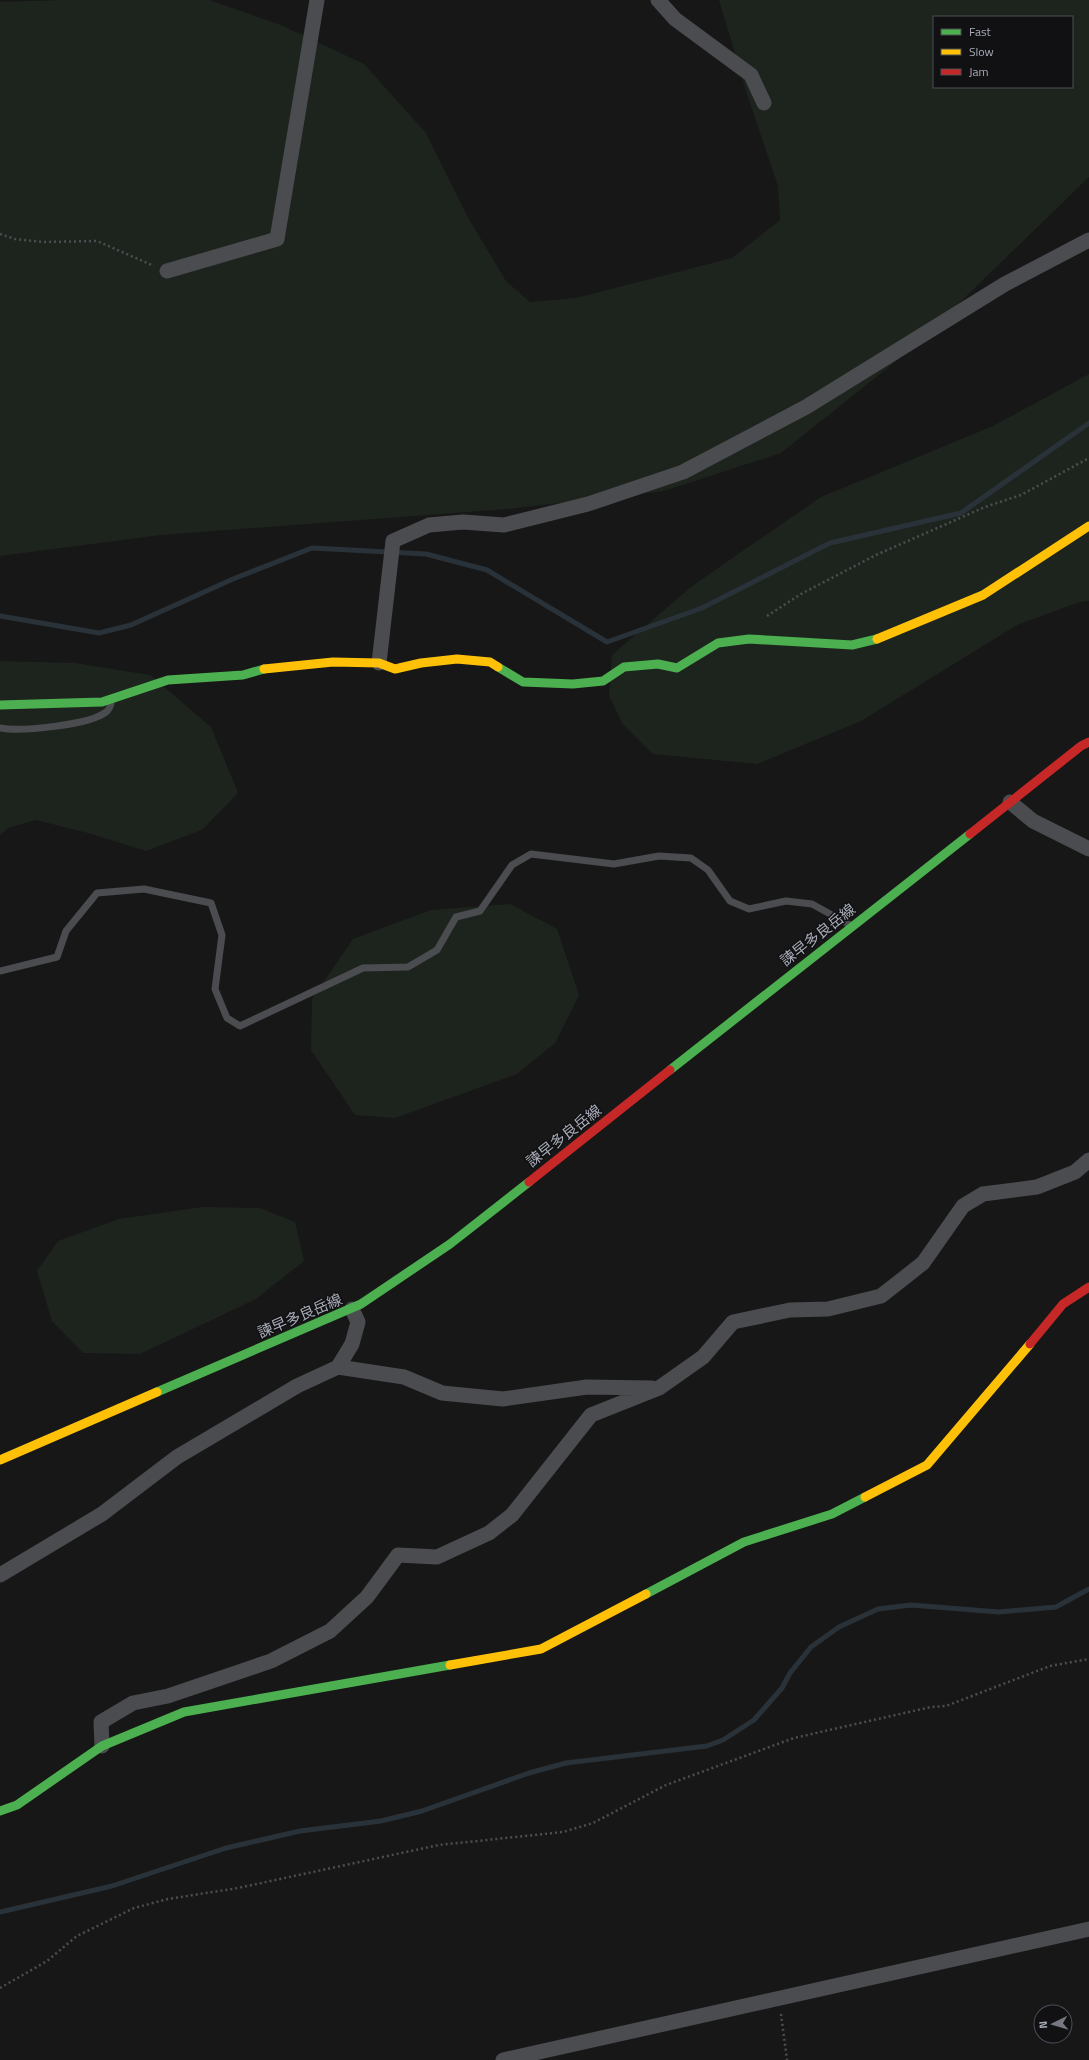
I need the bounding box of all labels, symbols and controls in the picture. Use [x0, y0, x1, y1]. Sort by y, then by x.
legend [933, 16, 1073, 88]
text: Fast [969, 22, 992, 41]
text: Slow [969, 42, 994, 61]
text: Jam [969, 62, 989, 81]
street label: 諫早多良岳線 [775, 898, 860, 971]
street label: 諫早多良岳線 [521, 1099, 606, 1172]
street label: 諫早多良岳線 [254, 1287, 346, 1344]
north arrow [1033, 2004, 1073, 2044]
text: N [1035, 2020, 1051, 2029]

